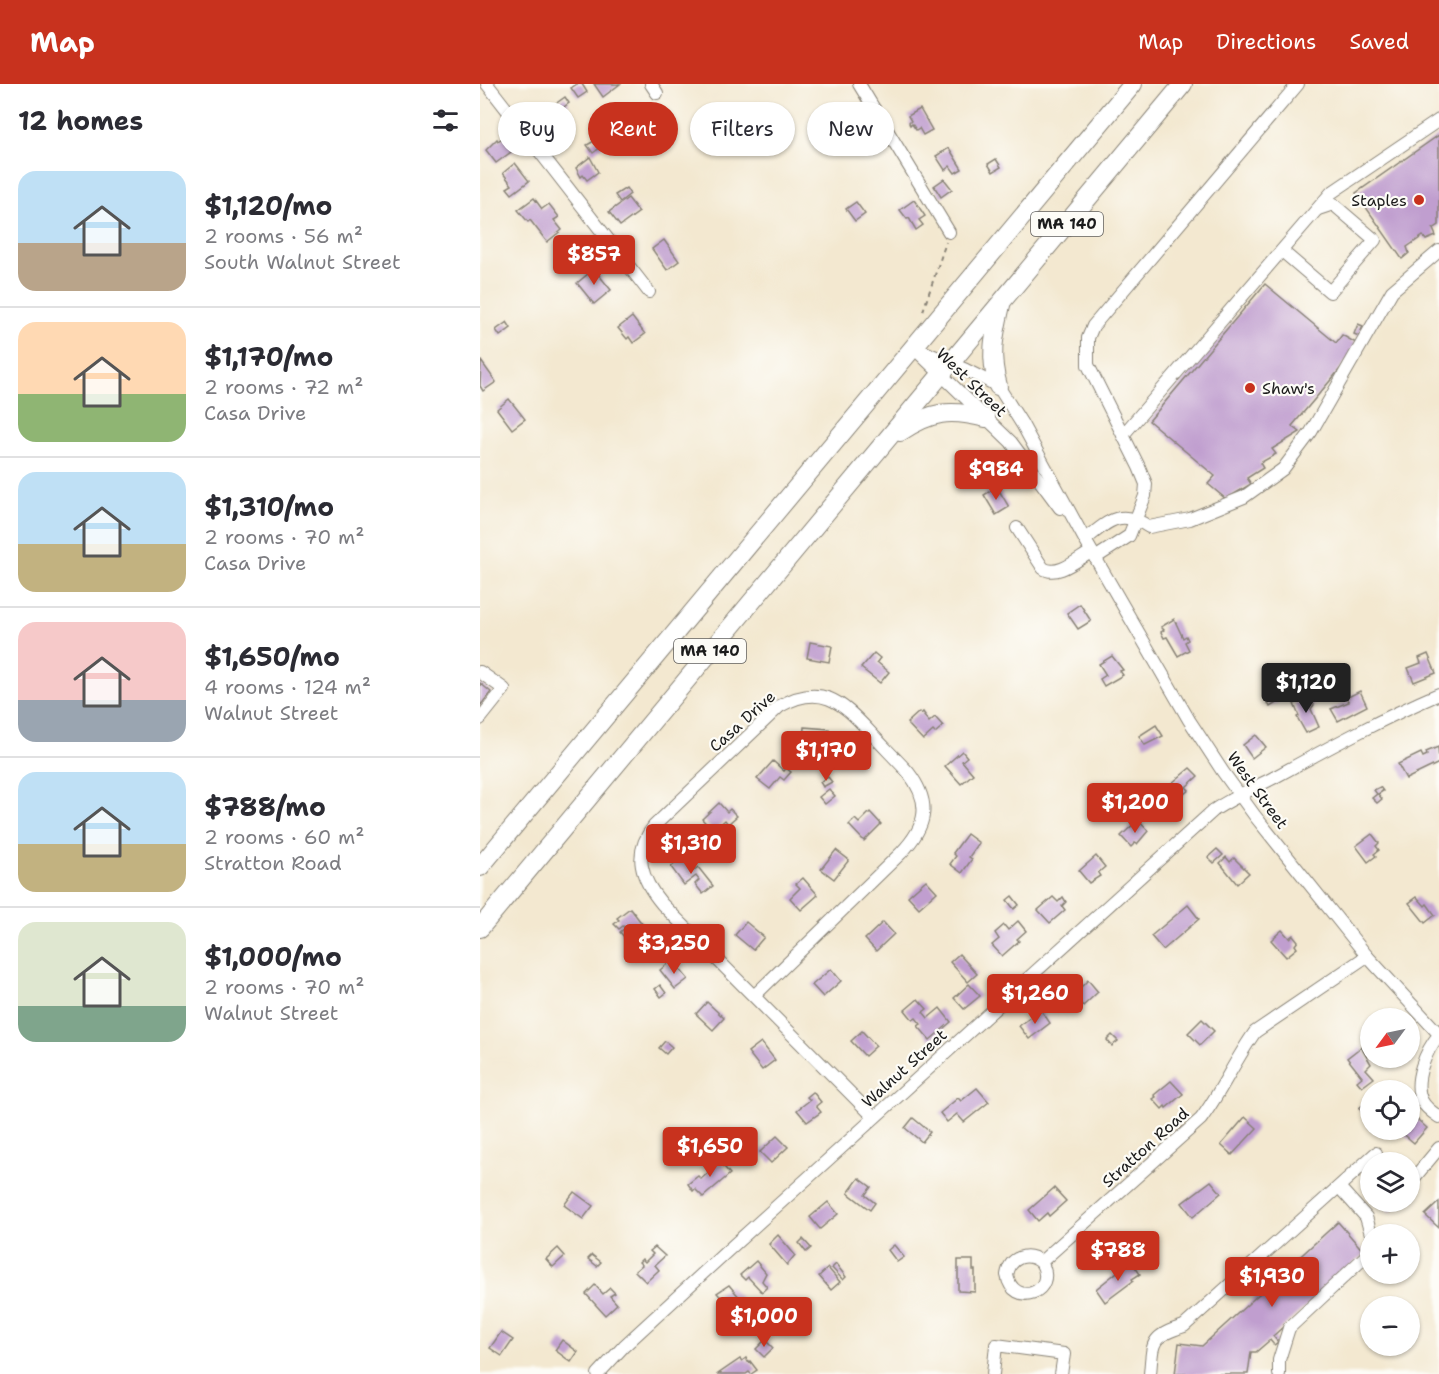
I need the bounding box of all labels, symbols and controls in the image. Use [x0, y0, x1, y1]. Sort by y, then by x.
text: Map [30, 23, 95, 61]
text: Map [1138, 28, 1183, 56]
text: Directions [1216, 28, 1316, 56]
text: Saved [1349, 28, 1409, 56]
chip: Buy [498, 102, 576, 156]
chip: Rent [588, 102, 678, 156]
chip: Filters [690, 102, 795, 156]
chip: New [807, 102, 894, 156]
text: 12 homes [18, 103, 143, 138]
icon: filters [429, 104, 462, 137]
text: $1,120/mo [204, 188, 333, 223]
place label: Staples [1351, 190, 1407, 211]
marker: Staples [1412, 193, 1426, 207]
icon: home [66, 195, 138, 267]
road number: MA 140 [1031, 212, 1103, 236]
text: 2 rooms · 56 m² [204, 223, 363, 249]
pin: $857 [558, 235, 630, 286]
text: $857 [567, 241, 621, 267]
text: South Walnut Street [204, 249, 401, 275]
text: $1,170/mo [204, 339, 333, 374]
street label: West Street [932, 343, 1012, 421]
icon: home [66, 346, 138, 418]
text: 2 rooms · 72 m² [204, 374, 363, 400]
place label: Shaw's [1262, 378, 1315, 399]
marker: Shaw's [1243, 381, 1257, 395]
text: Casa Drive [204, 400, 306, 426]
pin: $984 [960, 450, 1032, 501]
text: $984 [969, 456, 1023, 482]
text: $1,310/mo [204, 489, 334, 524]
icon: home [66, 496, 138, 568]
text: 2 rooms · 70 m² [204, 524, 365, 550]
text: Casa Drive [204, 550, 306, 576]
text: $1,650/mo [204, 639, 340, 674]
road number: MA 140 [674, 639, 746, 663]
icon: home [66, 646, 138, 718]
pin: $1,120 [1257, 663, 1355, 714]
text: $1,120 [1276, 669, 1336, 695]
text: 4 rooms · 124 m² [204, 674, 371, 700]
street label: Casa Drive [705, 686, 780, 757]
text: Walnut Street [204, 700, 339, 726]
pin: $1,170 [777, 731, 875, 782]
text: $1,170 [795, 737, 857, 763]
street label: West Street [1222, 747, 1293, 833]
pin: $1,200 [1086, 783, 1184, 834]
text: $788/mo [204, 789, 326, 824]
text: $1,200 [1101, 789, 1169, 815]
icon: home [66, 796, 138, 868]
text: 2 rooms · 60 m² [204, 824, 364, 850]
pin: $1,310 [642, 824, 740, 875]
text: $1,310 [660, 830, 722, 856]
text: Stratton Road [204, 850, 342, 876]
pin: $3,250 [625, 924, 723, 975]
text: $3,250 [638, 930, 710, 956]
text: $1,000/mo [204, 939, 342, 974]
icon: home [66, 946, 138, 1018]
text: 2 rooms · 70 m² [204, 974, 365, 1000]
pin: $1,260 [986, 974, 1084, 1025]
text: $1,260 [1001, 980, 1069, 1006]
text: Walnut Street [204, 1000, 339, 1026]
north arrow [1360, 1008, 1420, 1068]
map controls [1360, 1008, 1420, 1356]
street label: Walnut Street [857, 1025, 951, 1112]
button: locate [1360, 1080, 1420, 1140]
street label: Stratton Road [1097, 1103, 1193, 1192]
pin: $1,650 [661, 1127, 759, 1178]
text: $1,650 [677, 1133, 743, 1159]
button: layers [1360, 1152, 1420, 1212]
button: + [1360, 1224, 1420, 1284]
pin: $788 [1082, 1231, 1154, 1282]
text: $788 [1090, 1237, 1146, 1263]
pin: $1,930 [1223, 1257, 1321, 1308]
text: $1,930 [1239, 1263, 1305, 1289]
button: − [1360, 1296, 1420, 1356]
pin: $1,000 [715, 1297, 813, 1348]
text: $1,000 [730, 1303, 798, 1329]

